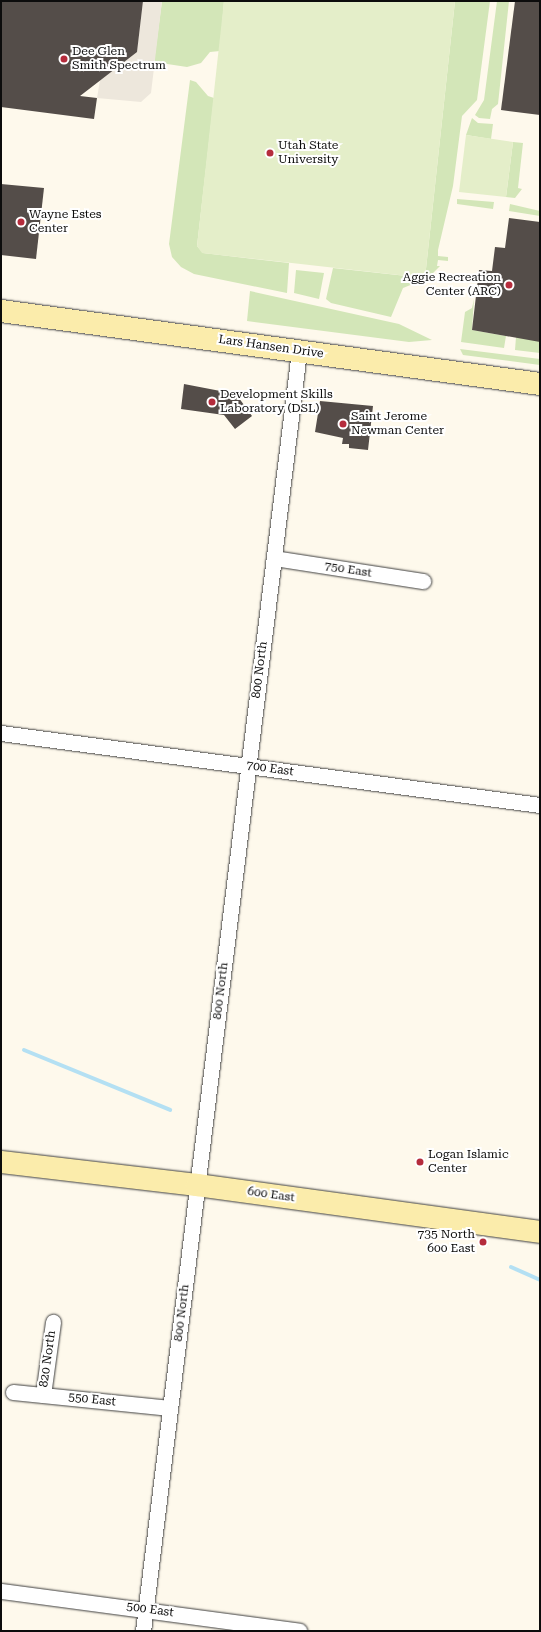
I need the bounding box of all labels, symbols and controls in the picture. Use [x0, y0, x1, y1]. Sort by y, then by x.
place label: Dee Glen Smith Spectrum [72, 45, 166, 73]
marker: Dee Glen Smith Spectrum [59, 54, 69, 64]
place label: Utah State University [278, 139, 338, 167]
marker: Utah State University [265, 148, 275, 158]
place label: Wayne Estes Center [29, 208, 101, 236]
marker: Wayne Estes Center [16, 217, 26, 227]
place label: Aggie Recreation Center (ARC) [403, 271, 501, 299]
marker: Aggie Recreation Center (ARC) [504, 280, 514, 290]
street label: Lars Hansen Drive [217, 332, 325, 362]
place label: Development Skills Laboratory (DSL) [220, 388, 333, 416]
marker: Development Skills Laboratory (DSL) [207, 397, 217, 407]
place label: Saint Jerome Newman Center [351, 410, 444, 438]
marker: Saint Jerome Newman Center [338, 419, 348, 429]
street label: 750 East [323, 559, 373, 581]
street label: 800 North [249, 641, 271, 699]
street label: 700 East [245, 759, 295, 779]
street label: 800 North [210, 962, 232, 1020]
place label: Logan Islamic Center [428, 1148, 509, 1176]
marker: Logan Islamic Center [415, 1157, 425, 1167]
street label: 600 East [246, 1185, 296, 1205]
place label: 735 North 600 East [418, 1228, 475, 1256]
marker: 735 North 600 East [478, 1237, 488, 1247]
street label: 800 North [171, 1284, 193, 1342]
street label: 820 North [37, 1330, 59, 1388]
street label: 550 East [68, 1390, 116, 1410]
street label: 500 East [125, 1600, 175, 1620]

